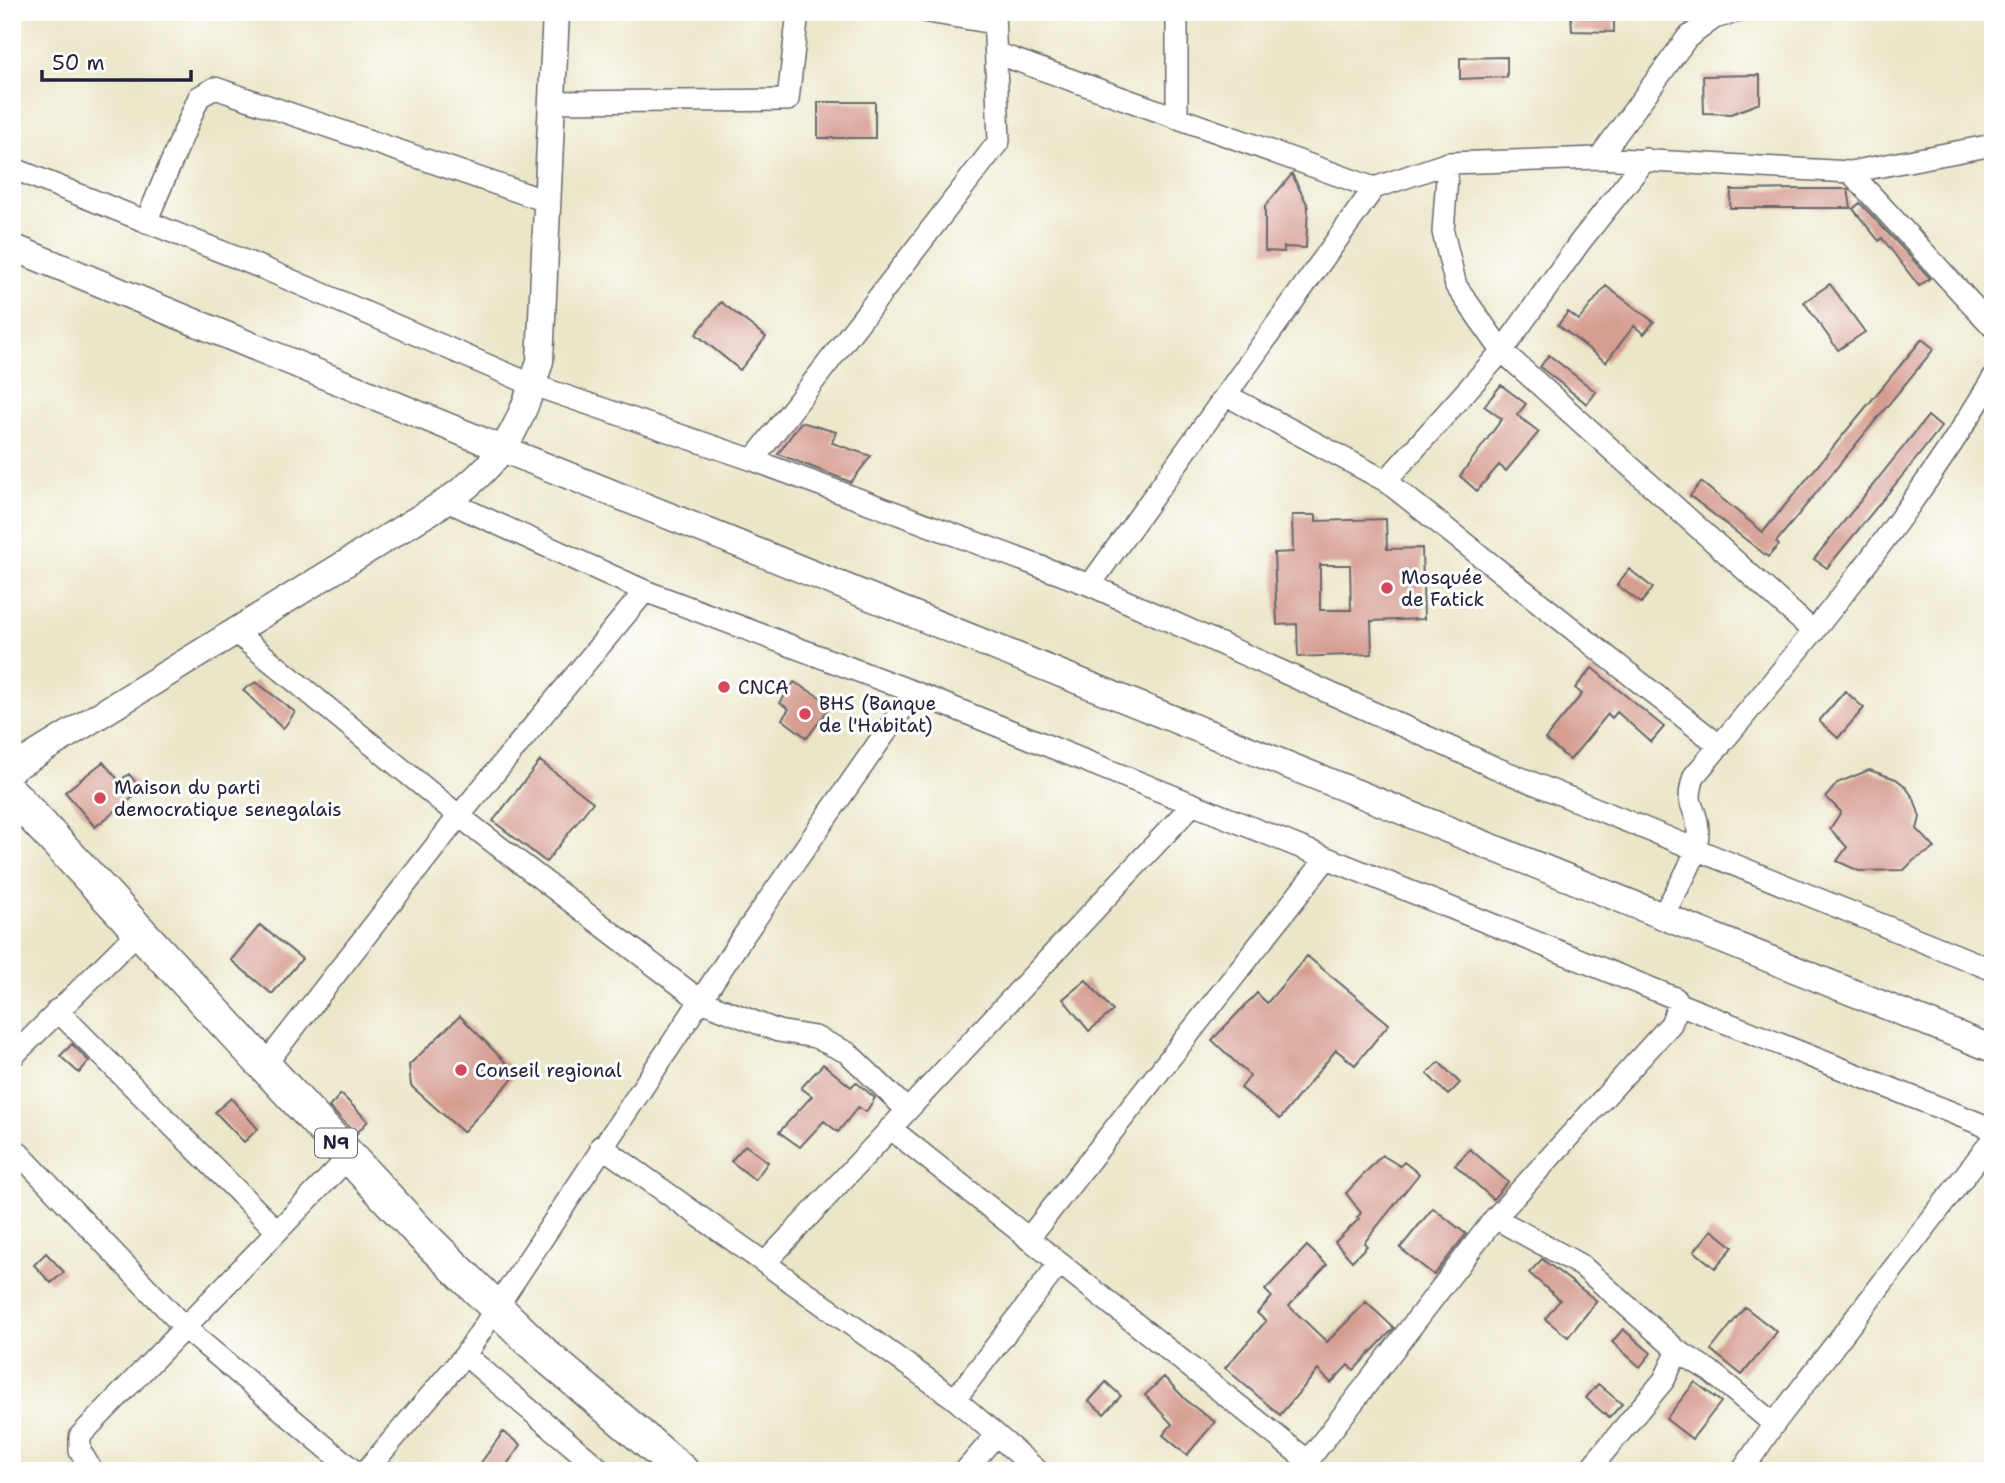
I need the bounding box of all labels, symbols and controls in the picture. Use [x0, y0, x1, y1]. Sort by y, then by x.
scale bar [42, 38, 191, 82]
text: 50 m [52, 49, 105, 77]
place label: Mosquée de Fatick [1401, 565, 1485, 612]
marker: Mosquée de Fatick [1379, 580, 1395, 596]
place label: CNCA [738, 675, 789, 700]
marker: CNCA [716, 679, 732, 695]
place label: BHS (Banque de l'Habitat) [819, 691, 936, 738]
marker: BHS (Banque de l'Habitat) [797, 706, 813, 722]
place label: Maison du parti democratique senegalais [114, 775, 342, 822]
marker: Maison du parti democratique senegalais [92, 790, 108, 806]
place label: Conseil regional [475, 1058, 622, 1083]
marker: Conseil regional [453, 1062, 469, 1078]
road number: N9 [315, 1128, 357, 1158]

